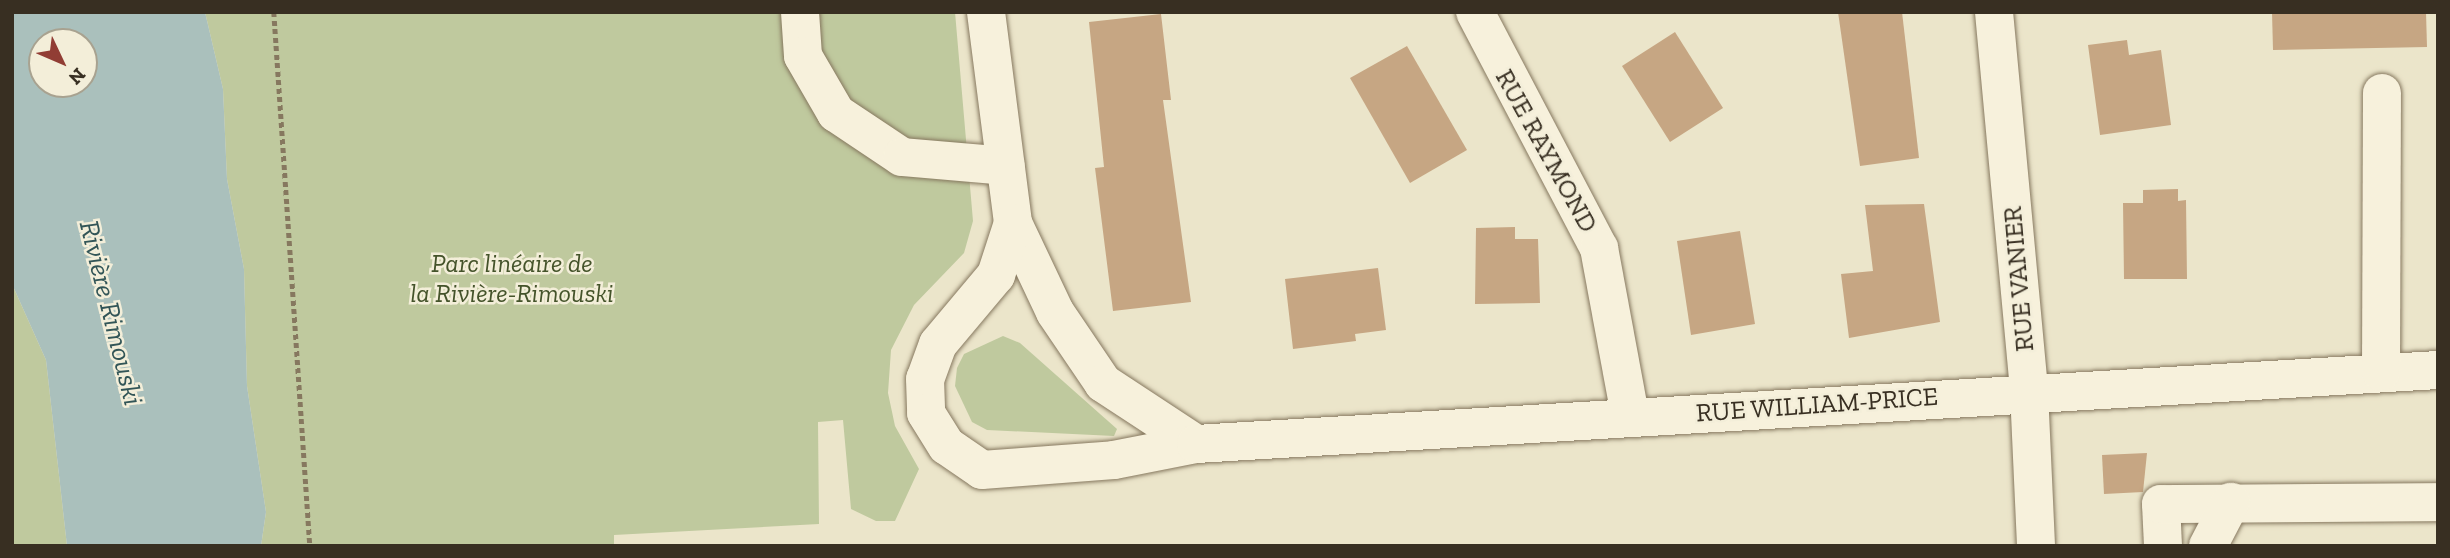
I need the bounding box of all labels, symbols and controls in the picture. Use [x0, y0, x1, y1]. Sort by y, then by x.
north arrow [28, 28, 98, 98]
text: N [64, 63, 90, 90]
street label: RUE RAYMOND [1488, 64, 1604, 238]
street label: RUE VANIER [1997, 205, 2041, 353]
water label: Rivière Rimouski [72, 217, 150, 409]
park label: Parc linéaire de la Rivière-Rimouski [410, 248, 614, 310]
street label: RUE WILLIAM-PRICE [1695, 381, 1939, 429]

